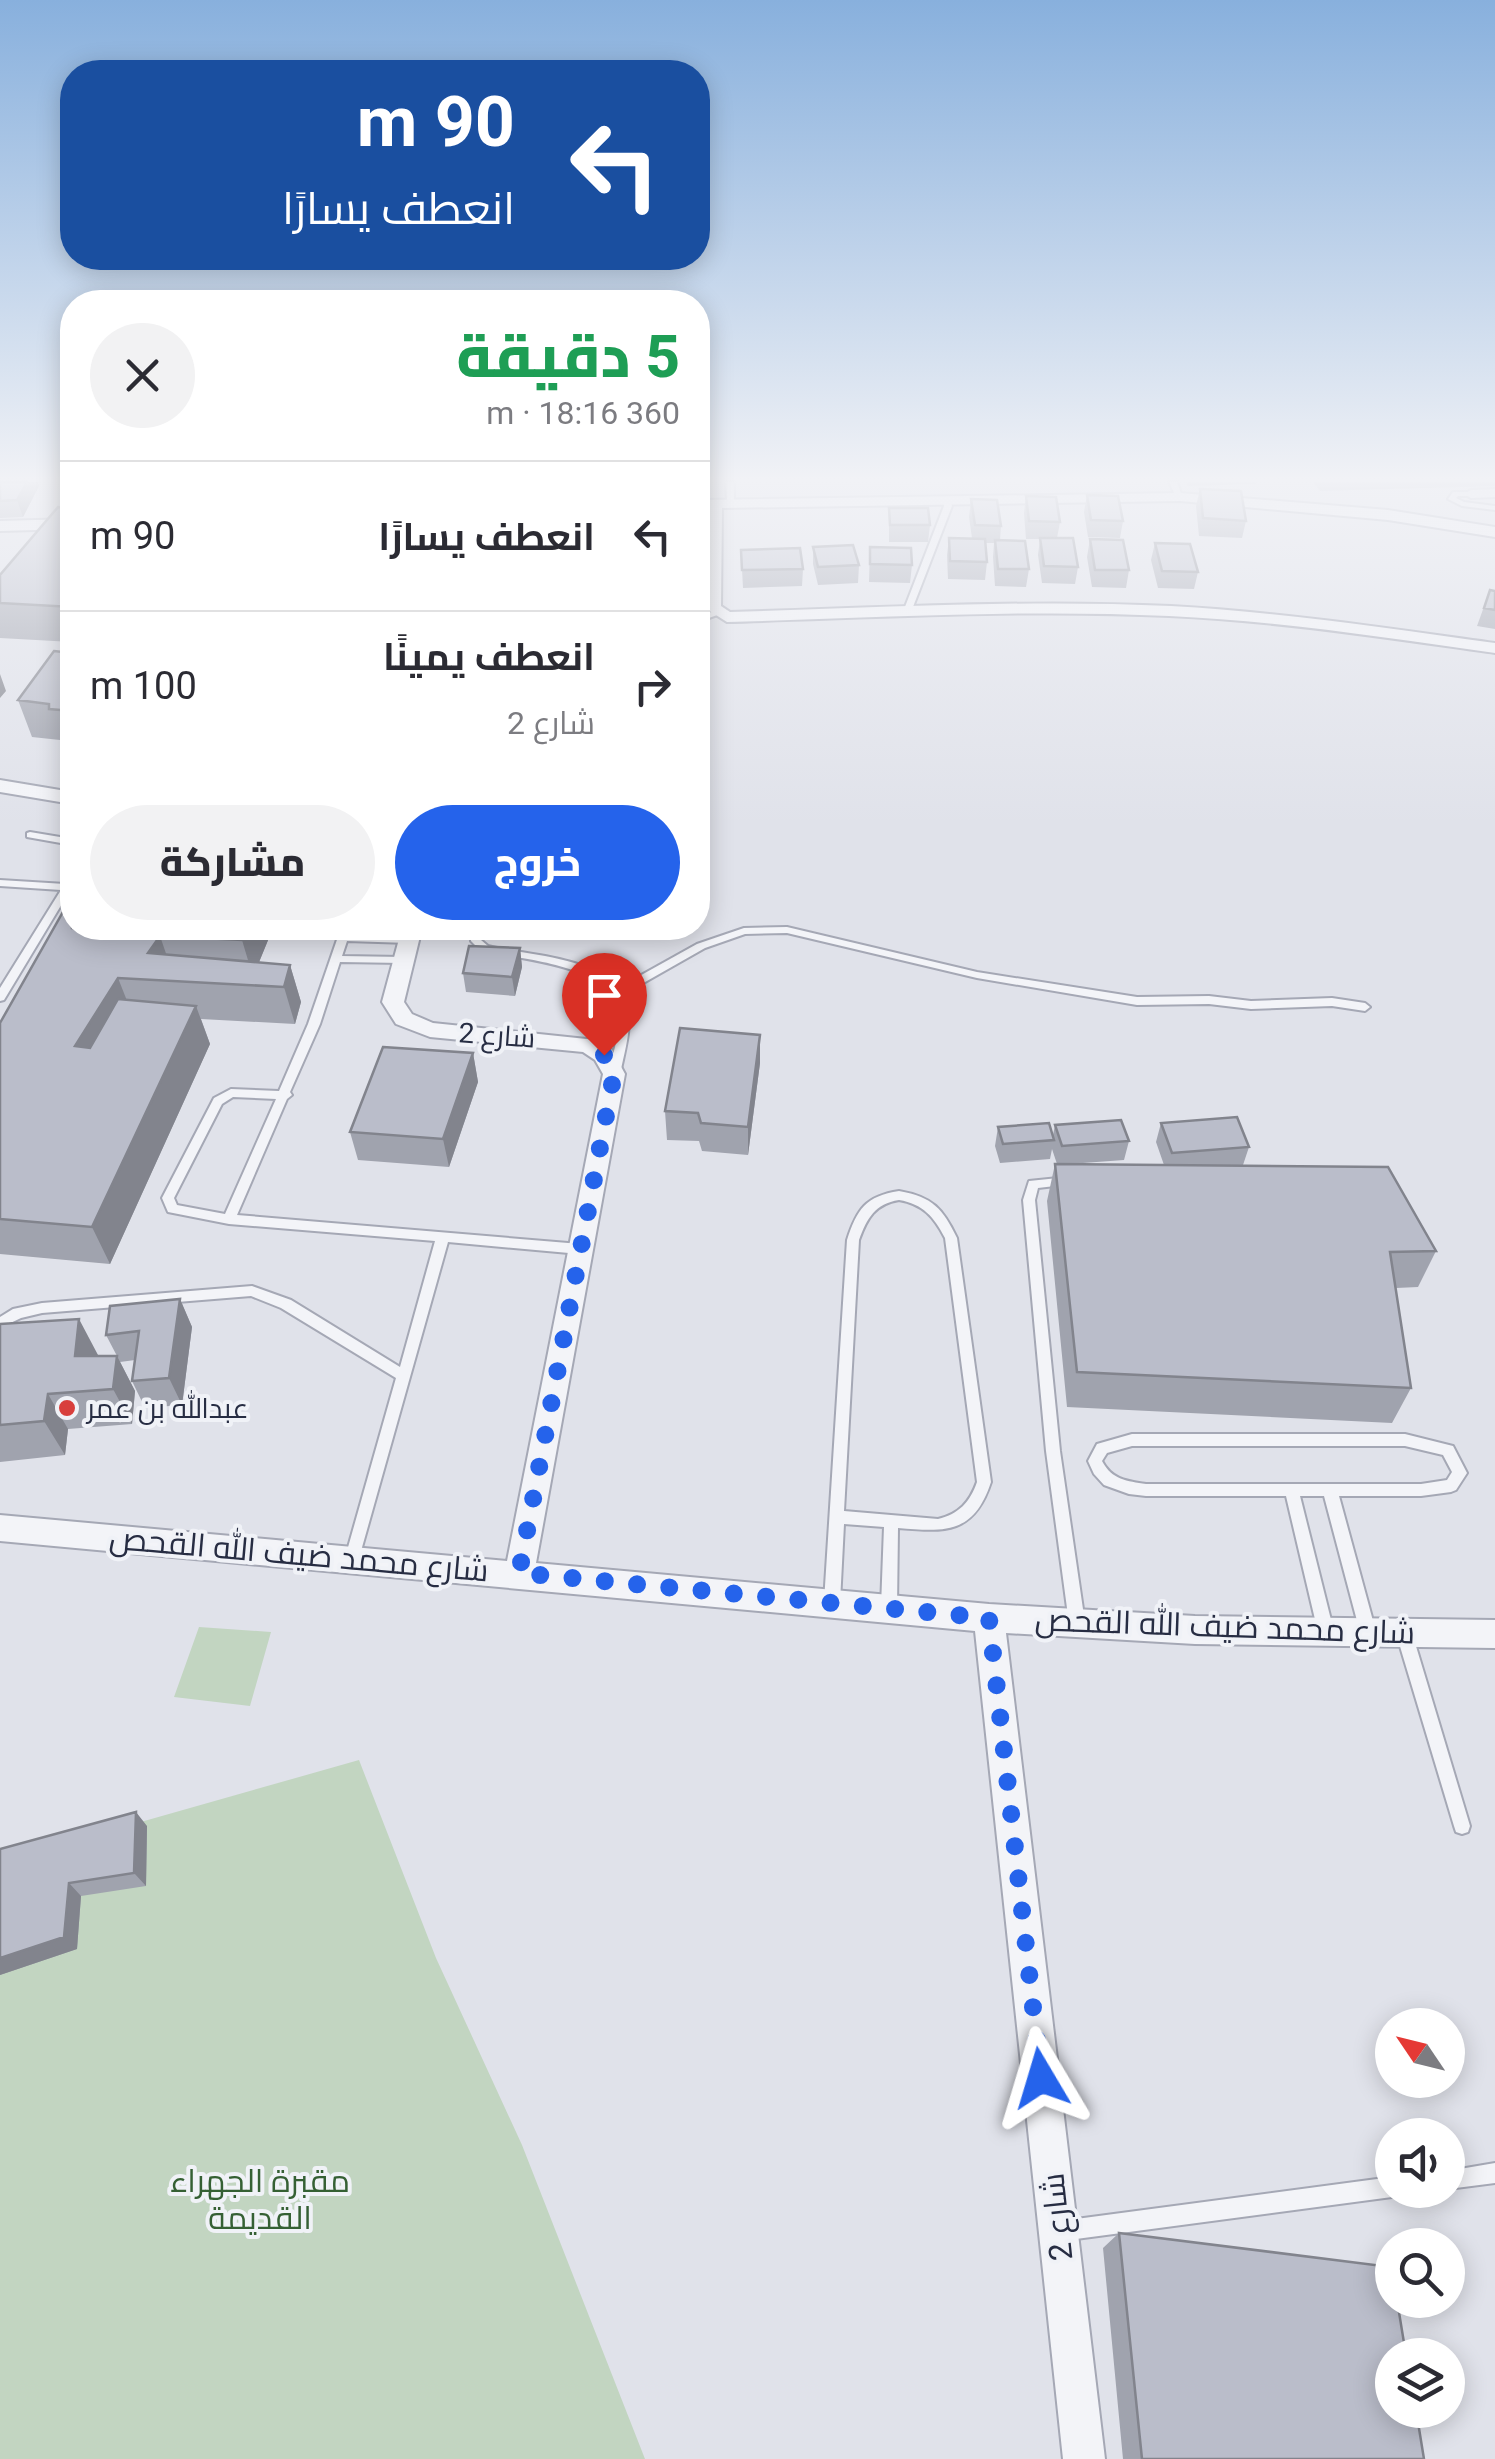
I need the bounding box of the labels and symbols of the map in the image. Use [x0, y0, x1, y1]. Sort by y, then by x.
pin [562, 953, 647, 1056]
street label: شارع 2 [457, 1016, 536, 1057]
place label: عبدالله بن عمر [85, 1390, 249, 1425]
marker: عبدالله بن عمر [56, 1397, 78, 1419]
street label: شارع محمد ضيف الله القحص [108, 1517, 490, 1592]
street label: شارع محمد ضيف الله القحص [1034, 1598, 1416, 1655]
north arrow [1375, 2008, 1465, 2098]
position arrow [989, 2026, 1093, 2130]
park label: مقبرة الجهراء القديمة [170, 2162, 350, 2237]
street label: شارع 2 [1034, 2171, 1083, 2263]

